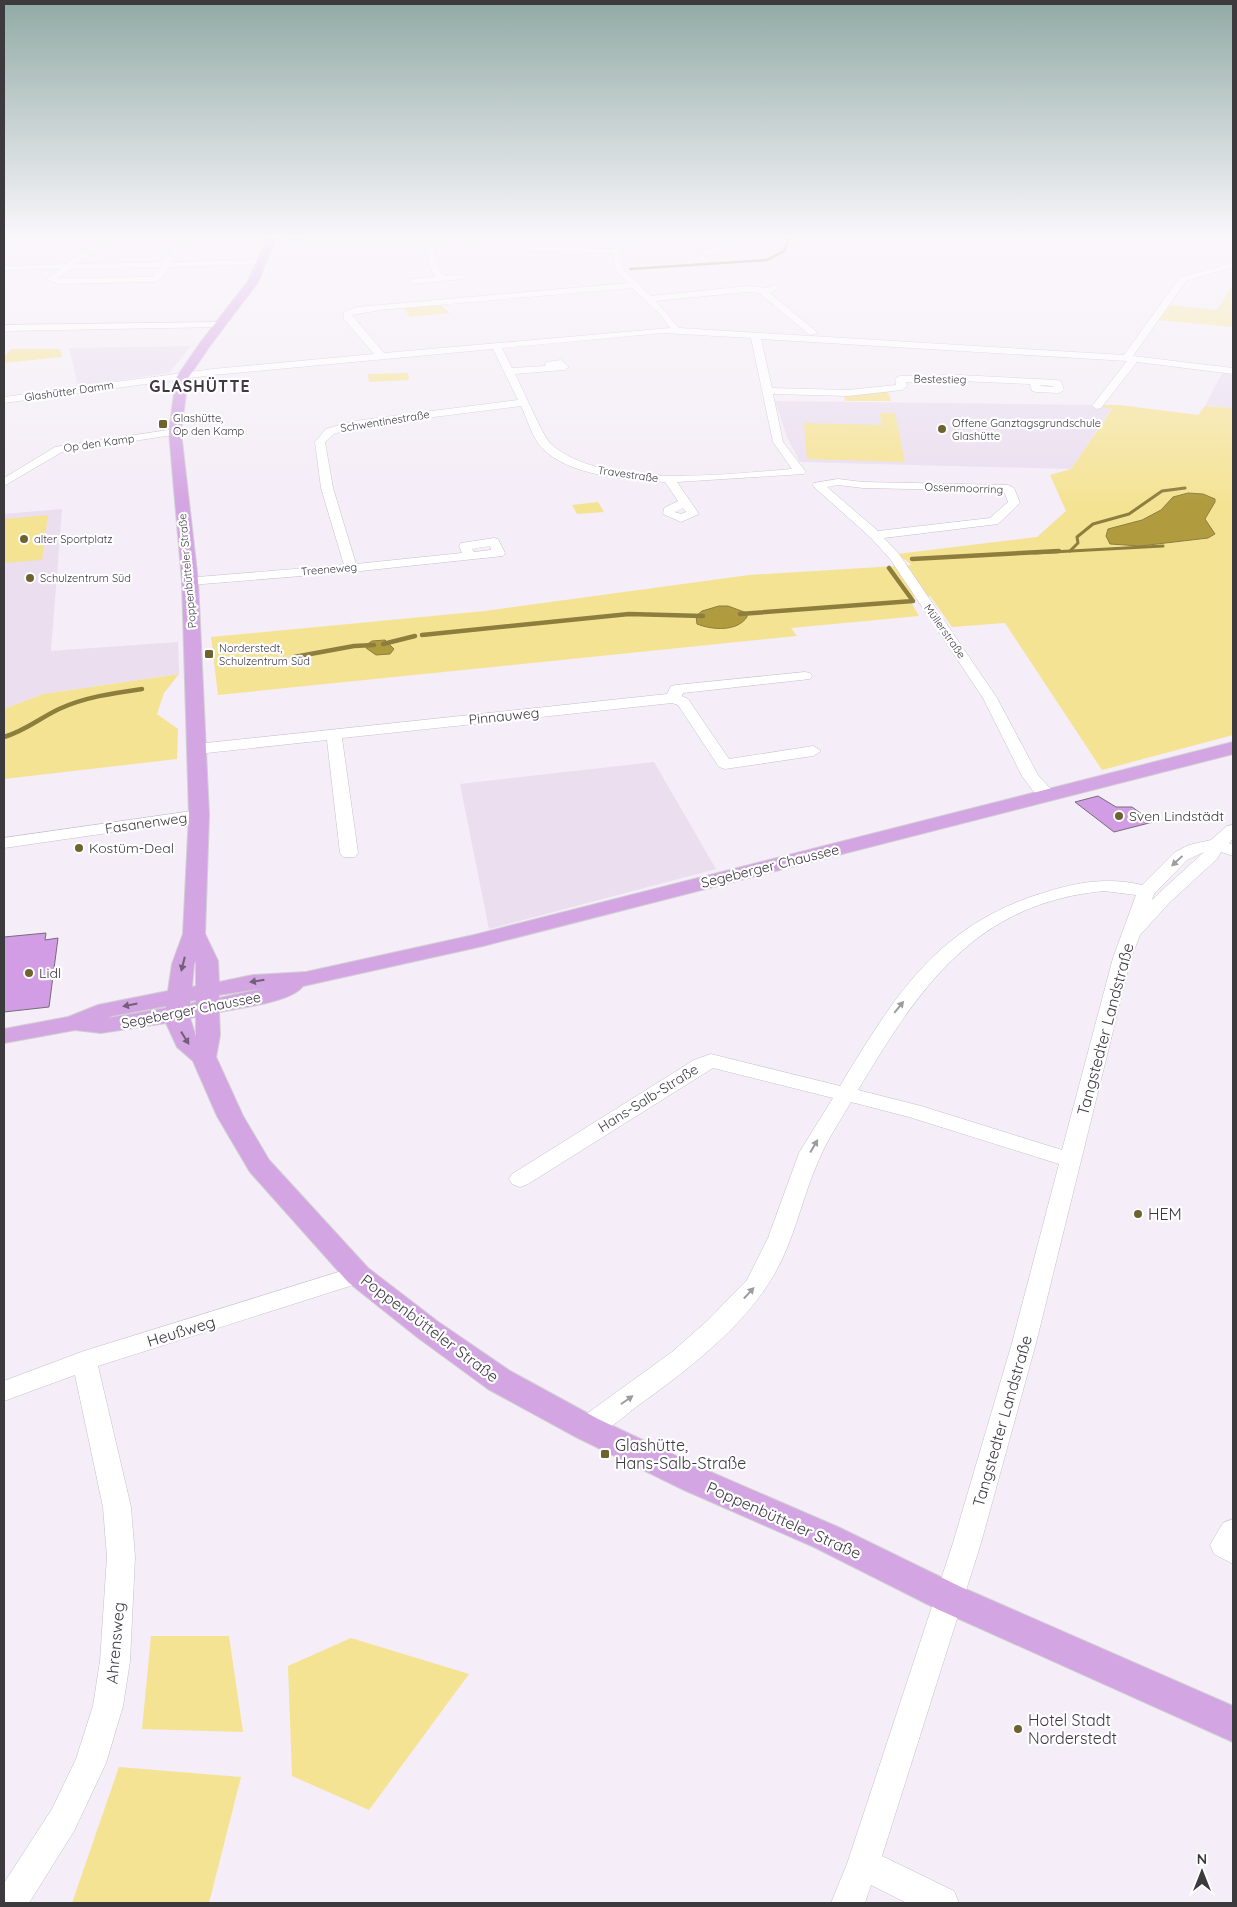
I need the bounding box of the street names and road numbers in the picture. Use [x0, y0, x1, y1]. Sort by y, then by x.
street label: Bestestieg [914, 372, 966, 386]
street label: Glashütter Damm [23, 378, 115, 404]
street label: Schwentinestraße [339, 407, 431, 435]
street label: Op den Kamp [63, 431, 136, 455]
street label: Travestraße [597, 463, 659, 485]
street label: Ossenmoorring [924, 480, 1004, 496]
street label: Poppenbütteler Straße [175, 513, 199, 629]
street label: Treeneweg [300, 560, 358, 578]
street label: Müllerstraße [921, 601, 969, 661]
street label: Pinnauweg [468, 703, 540, 729]
street label: Fasanenweg [104, 808, 188, 838]
street label: Segeberger Chaussee [699, 840, 841, 892]
street label: Tangstedter Landstraße [1072, 941, 1138, 1117]
street label: Segeberger Chaussee [120, 988, 262, 1032]
street label: Hans-Salb-Straße [595, 1060, 702, 1136]
street label: Poppenbütteler Straße [357, 1270, 503, 1386]
street label: Heußweg [144, 1311, 218, 1351]
street label: Tangstedter Landstraße [968, 1333, 1036, 1509]
street label: Poppenbütteler Straße [704, 1477, 864, 1563]
street label: Ahrensweg [101, 1601, 129, 1685]

